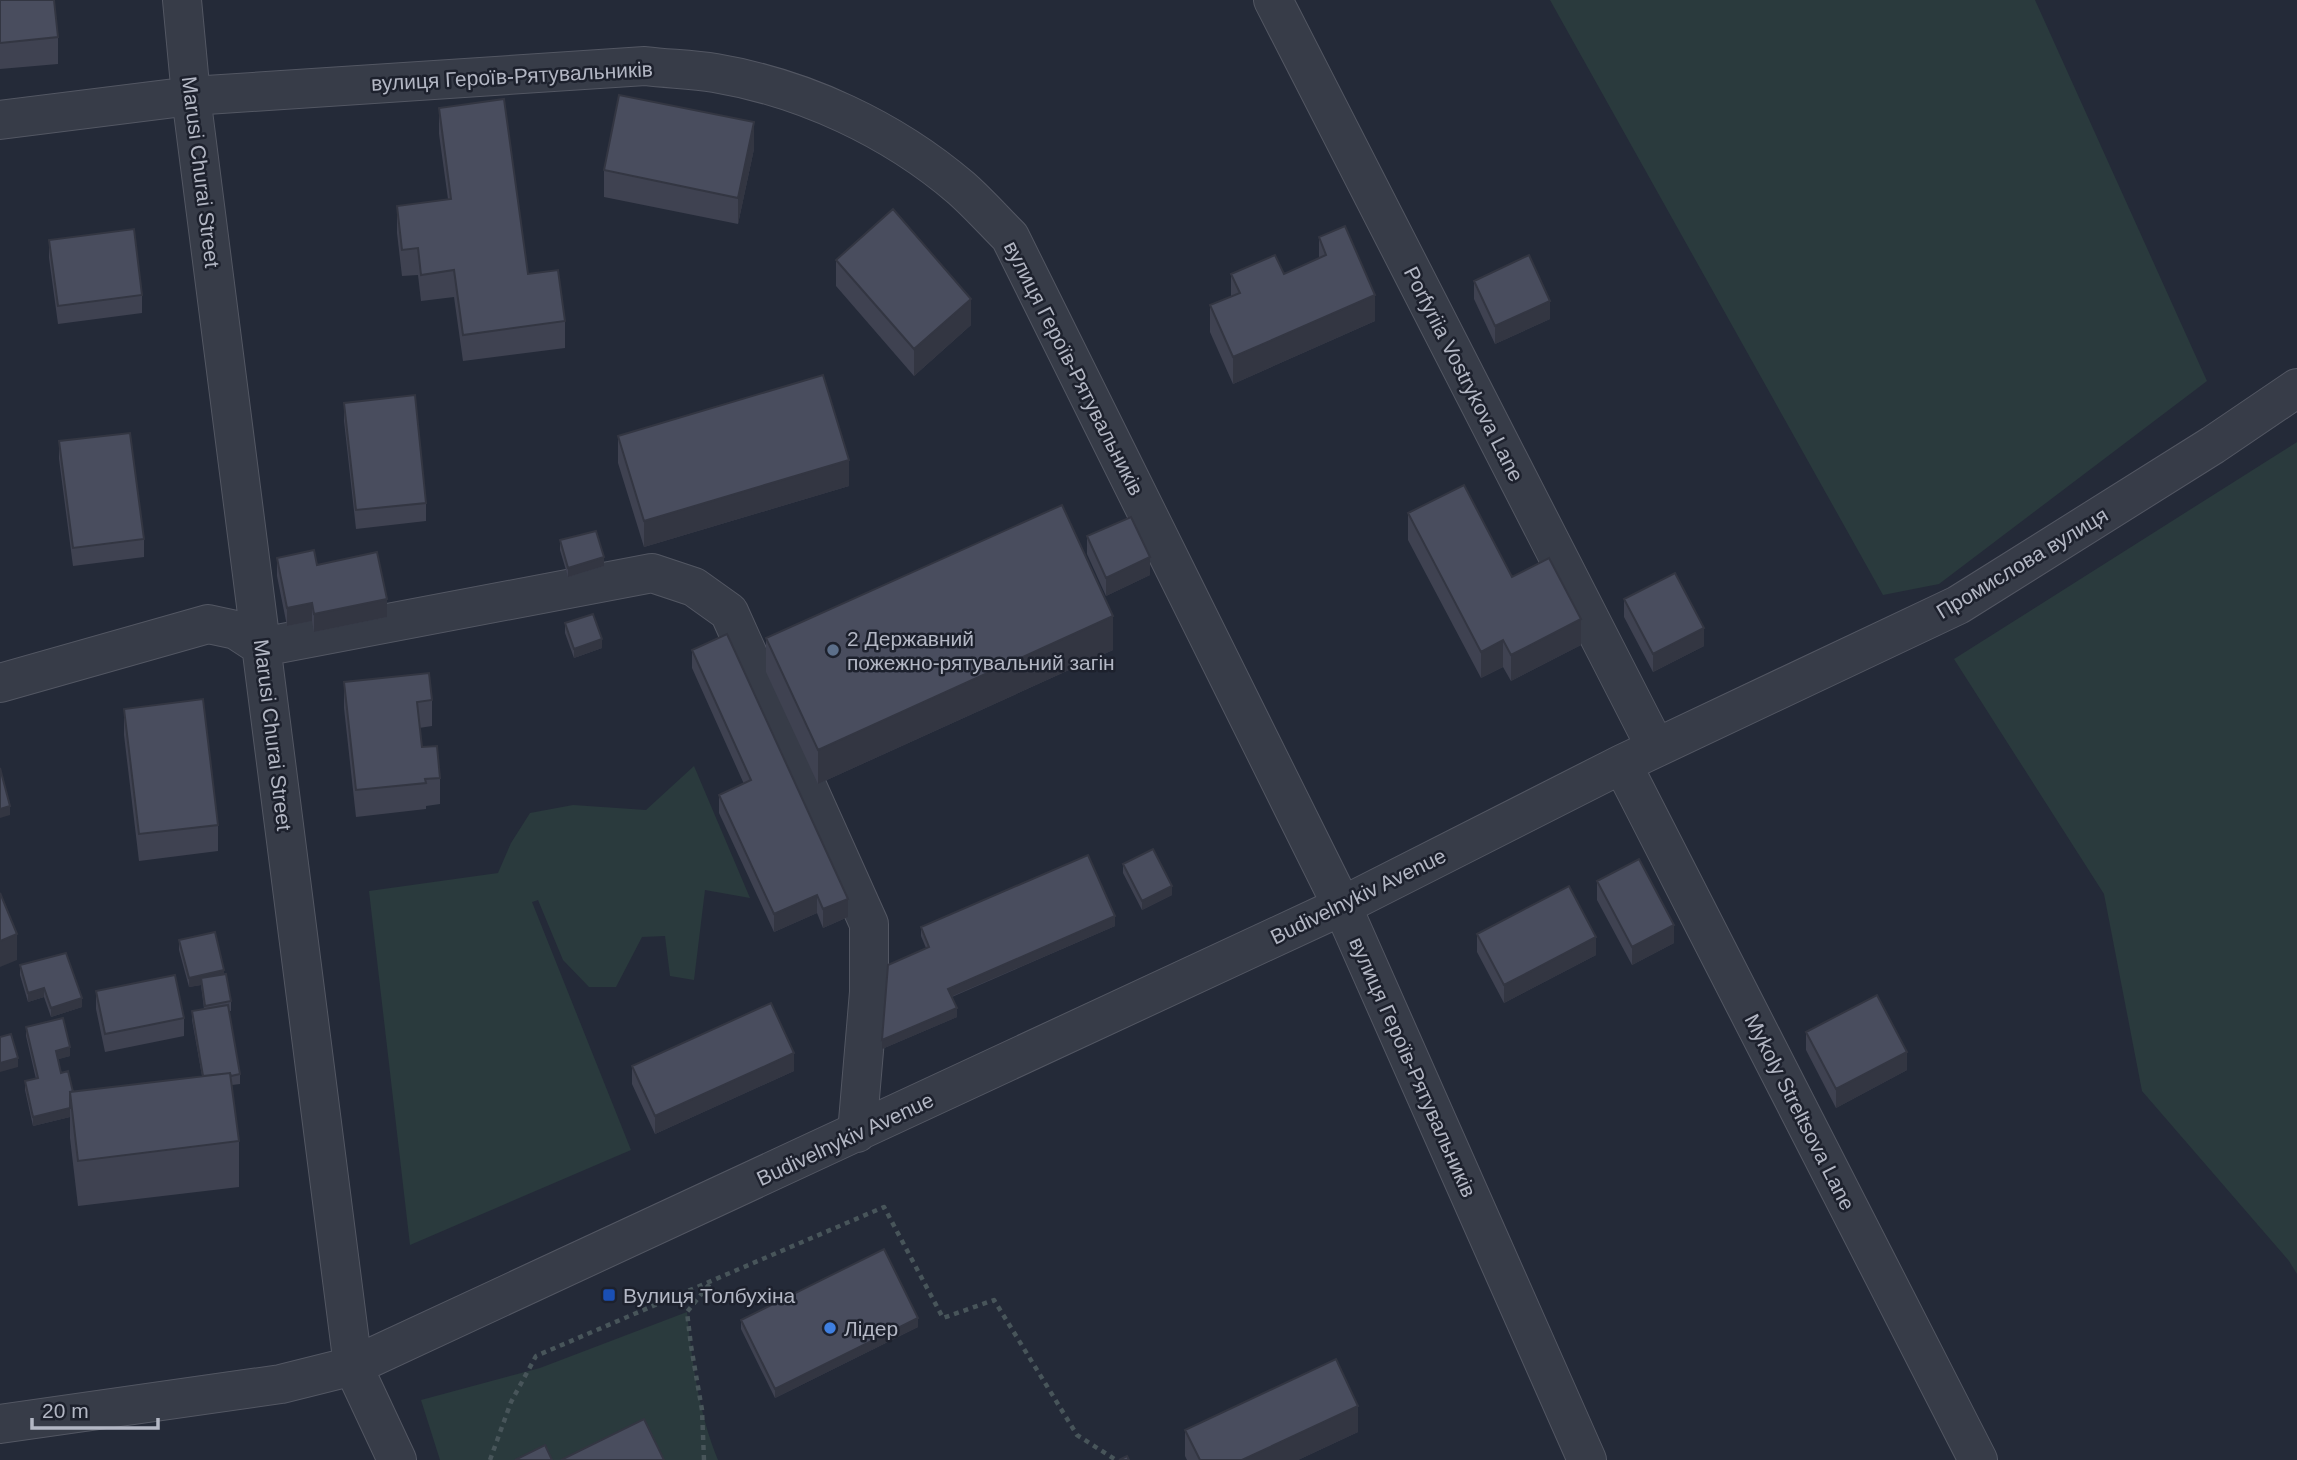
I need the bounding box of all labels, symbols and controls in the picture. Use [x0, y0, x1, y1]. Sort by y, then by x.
street label: вулиця Героїв-Рятувальників [371, 57, 653, 95]
street label: Marusi Churai Street [178, 75, 224, 269]
street label: вулиця Героїв-Рятувальників [1000, 237, 1148, 499]
street label: Porfyriia Vostrykova Lane [1400, 263, 1528, 485]
street label: Промислова вулиця [1932, 503, 2112, 623]
place label: 2 Державний пожежно-рятувальний загін [847, 627, 1115, 674]
street label: Marusi Churai Street [250, 638, 296, 832]
marker: 2 Державний пожежно-рятувальний загін [825, 642, 841, 658]
street label: Budivelnykiv Avenue [1267, 844, 1449, 948]
street label: вулиця Героїв-Рятувальників [1345, 933, 1481, 1201]
street label: Mykoly Streltsova Lane [1740, 1010, 1860, 1214]
street label: Budivelnykiv Avenue [753, 1088, 937, 1190]
place label: Вулиця Толбухіна [623, 1284, 796, 1307]
marker: Вулиця Толбухіна [601, 1287, 617, 1303]
place label: Лідер [844, 1317, 898, 1340]
marker: Лідер [822, 1320, 838, 1336]
scale bar [32, 1386, 158, 1430]
text: 20 m [42, 1399, 89, 1422]

